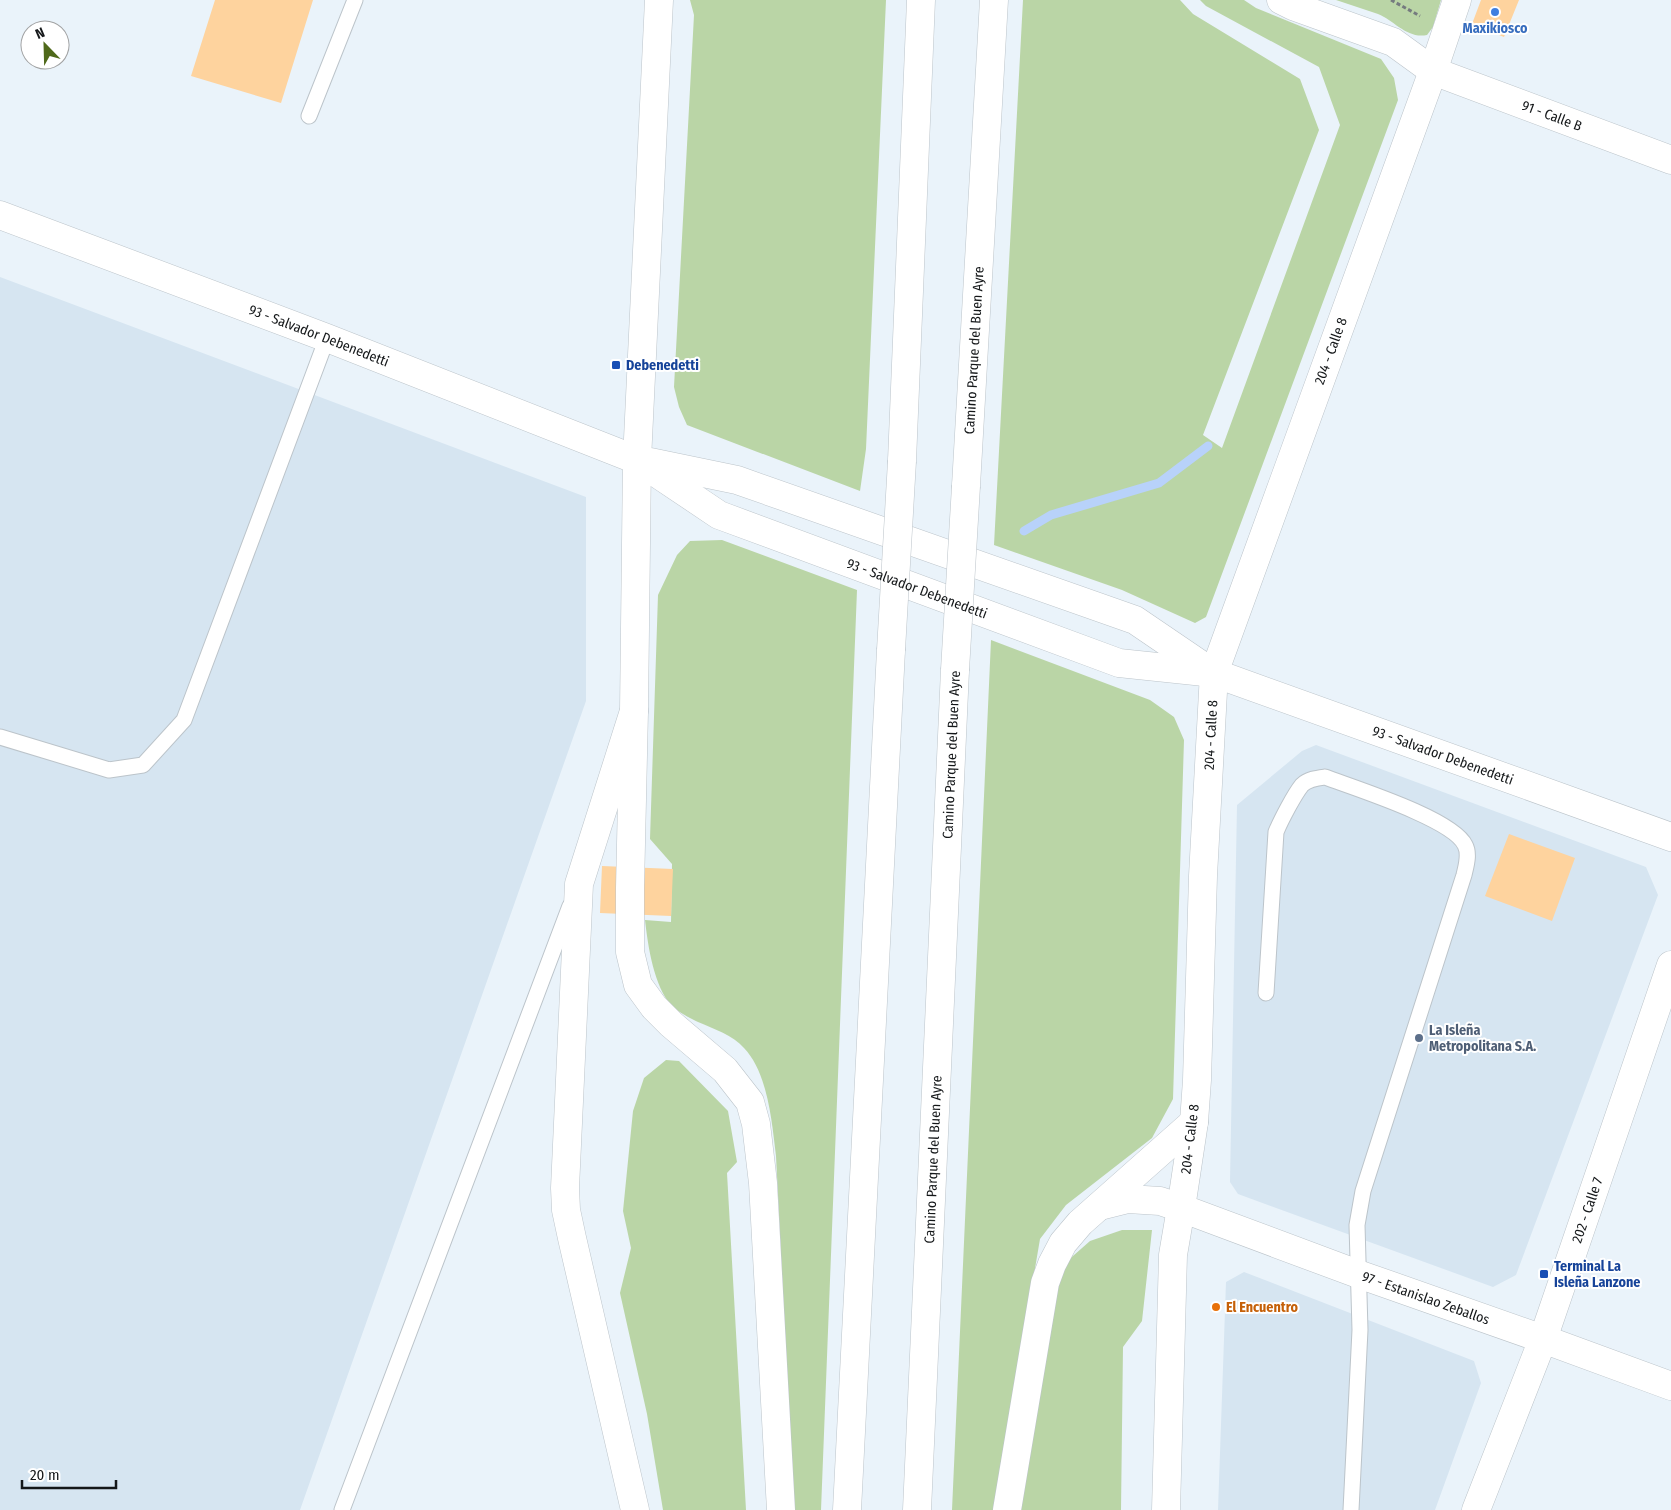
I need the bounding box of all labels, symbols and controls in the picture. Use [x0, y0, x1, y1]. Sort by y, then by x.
marker: Maxikiosco [1489, 6, 1501, 18]
north arrow [20, 20, 70, 70]
place label: Maxikiosco [1463, 20, 1528, 37]
text: N [33, 24, 47, 43]
street label: 91 - Calle B [1520, 97, 1585, 135]
street label: Camino Parque del Buen Ayre [960, 266, 987, 435]
street label: 93 - Salvador Debenedetti [247, 301, 392, 370]
street label: 204 - Calle 8 [1311, 315, 1351, 387]
place label: Debenedetti [626, 357, 699, 374]
marker: Debenedetti [610, 359, 622, 371]
street label: 93 - Salvador Debenedetti [844, 555, 990, 622]
street label: Camino Parque del Buen Ayre [939, 670, 963, 839]
street label: 204 - Calle 8 [1201, 699, 1221, 771]
street label: 93 - Salvador Debenedetti [1370, 722, 1516, 788]
place label: La Isleña Metropolitana S.A. [1429, 1022, 1536, 1055]
marker: La Isleña Metropolitana S.A. [1413, 1032, 1425, 1044]
street label: Camino Parque del Buen Ayre [921, 1075, 945, 1244]
street label: 204 - Calle 8 [1177, 1103, 1203, 1175]
street label: 202 - Calle 7 [1568, 1175, 1606, 1245]
place label: Terminal La Isleña Lanzone [1554, 1258, 1640, 1291]
street label: 97 - Estanislao Zeballos [1360, 1268, 1492, 1328]
marker: Terminal La Isleña Lanzone [1538, 1268, 1550, 1280]
place label: El Encuentro [1226, 1299, 1298, 1316]
marker: El Encuentro [1210, 1301, 1222, 1313]
scale bar [22, 1458, 116, 1490]
text: 20 m [30, 1466, 60, 1484]

